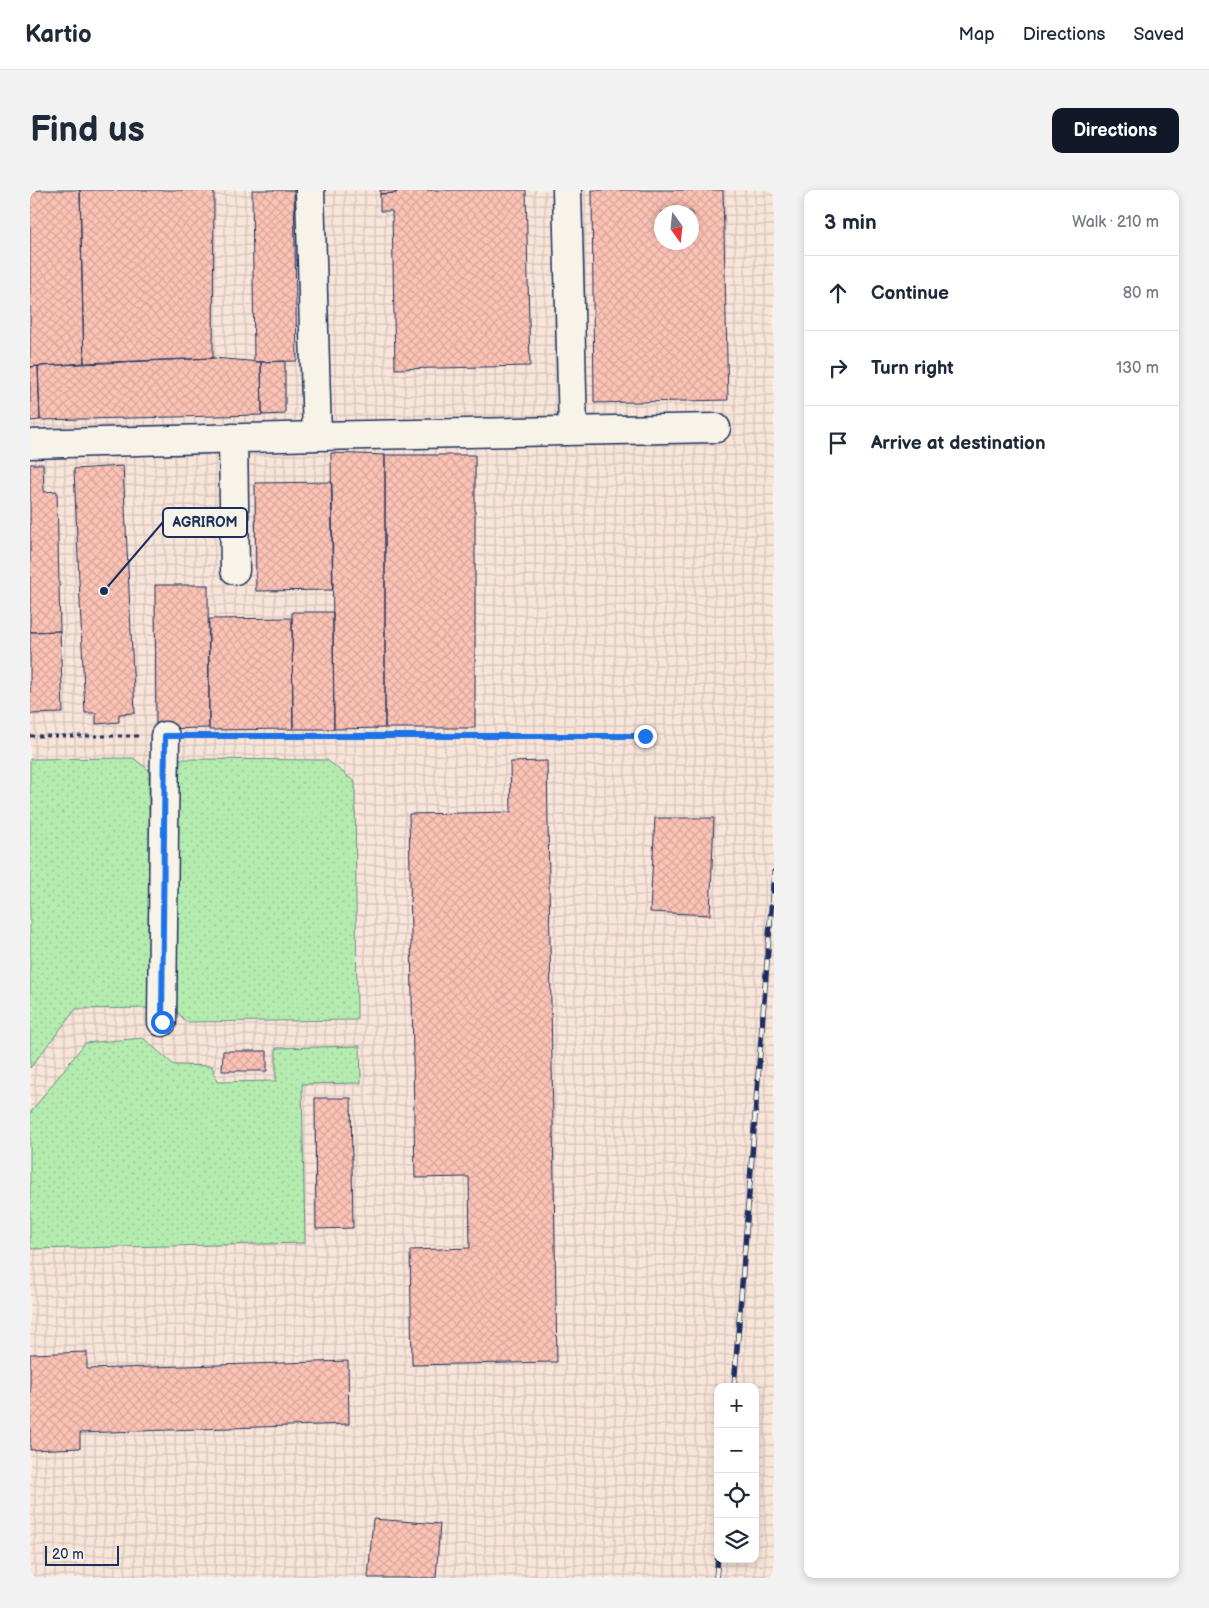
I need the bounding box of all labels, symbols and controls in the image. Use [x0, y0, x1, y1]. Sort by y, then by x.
text: Kartio [25, 20, 92, 49]
text: Map [959, 24, 995, 45]
text: Directions [1023, 24, 1105, 45]
text: Saved [1133, 24, 1184, 45]
button: Directions [1052, 108, 1179, 153]
text: Find us [30, 109, 145, 152]
north arrow [654, 205, 699, 250]
text: 3 min [824, 210, 877, 235]
text: Walk · 210 m [1072, 213, 1159, 232]
icon: ahead [824, 279, 852, 307]
text: Continue [871, 282, 949, 305]
text: 80 m [1123, 284, 1159, 303]
icon: right [824, 354, 852, 382]
text: Turn right [871, 357, 954, 380]
text: 130 m [1116, 359, 1159, 378]
icon: arrive [824, 429, 852, 457]
text: Arrive at destination [871, 432, 1046, 455]
callout: AGRIROM [163, 508, 247, 537]
text: AGRIROM [172, 514, 237, 531]
route end [634, 725, 657, 748]
route start [151, 1011, 174, 1034]
map controls [714, 1383, 759, 1563]
button: + [714, 1383, 759, 1428]
button: − [714, 1428, 759, 1473]
button: locate [714, 1473, 759, 1518]
button: layers [714, 1518, 759, 1563]
scale bar [45, 1543, 119, 1566]
text: 20 m [52, 1546, 84, 1563]

